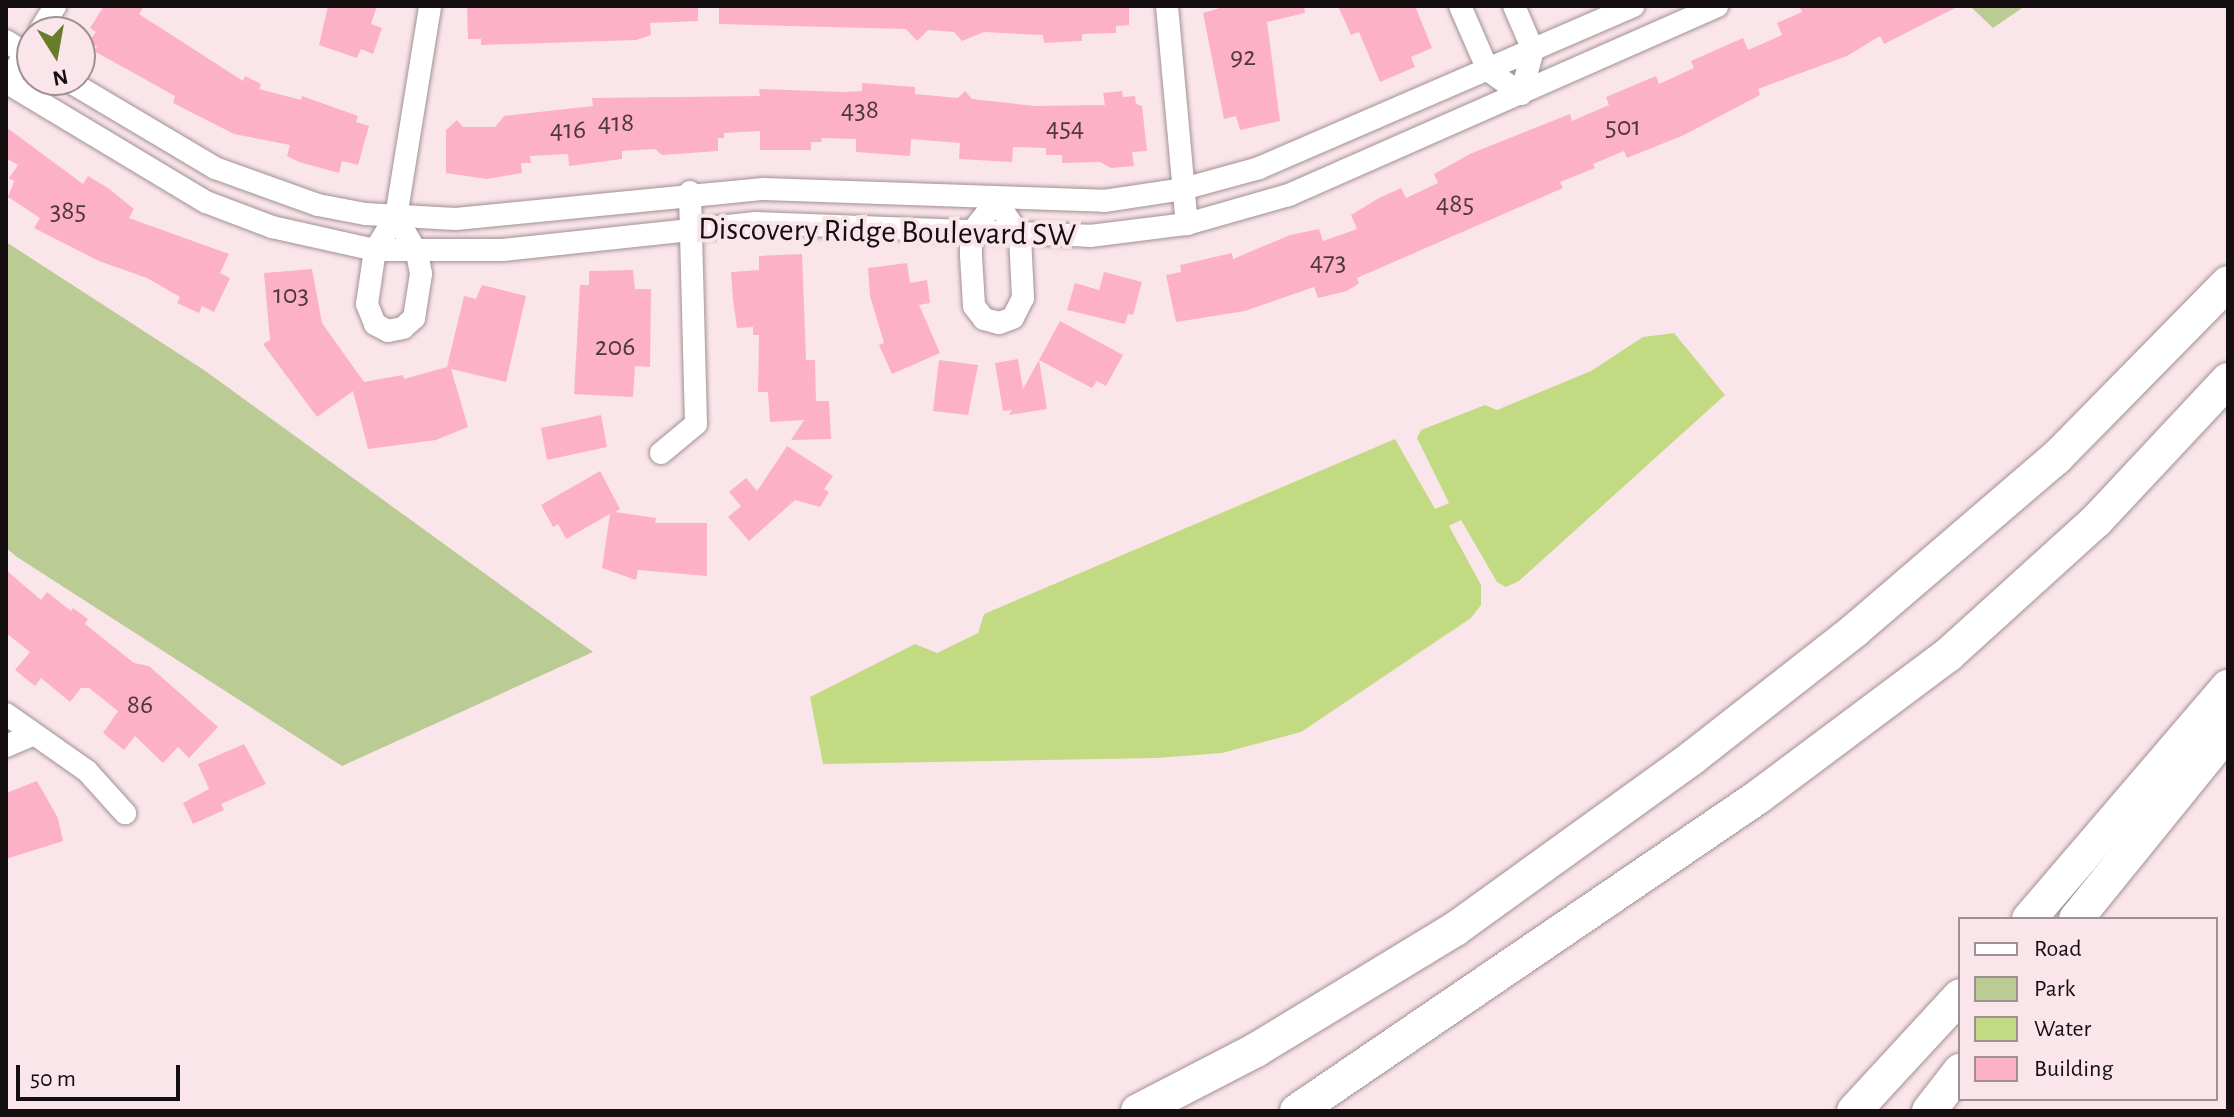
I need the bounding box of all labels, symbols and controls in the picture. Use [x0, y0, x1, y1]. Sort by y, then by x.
north arrow [16, 16, 96, 96]
house number: 92 [1230, 40, 1256, 74]
text: N [51, 65, 70, 90]
house number: 438 [841, 93, 879, 127]
house number: 418 [598, 106, 634, 140]
house number: 501 [1605, 110, 1641, 144]
house number: 454 [1046, 111, 1084, 145]
house number: 416 [550, 113, 586, 147]
house number: 485 [1436, 187, 1474, 221]
house number: 385 [50, 194, 86, 228]
street label: Discovery Ridge Boulevard SW [698, 210, 1076, 254]
house number: 473 [1310, 245, 1346, 279]
house number: 103 [273, 278, 309, 312]
house number: 206 [595, 330, 635, 364]
house number: 86 [127, 688, 153, 722]
legend [1958, 917, 2218, 1101]
text: Road [2034, 937, 2082, 961]
text: Park [2034, 977, 2075, 1001]
text: Water [2034, 1017, 2091, 1041]
scale bar [20, 1049, 184, 1099]
text: Building [2034, 1057, 2113, 1081]
text: 50 m [30, 1067, 76, 1091]

